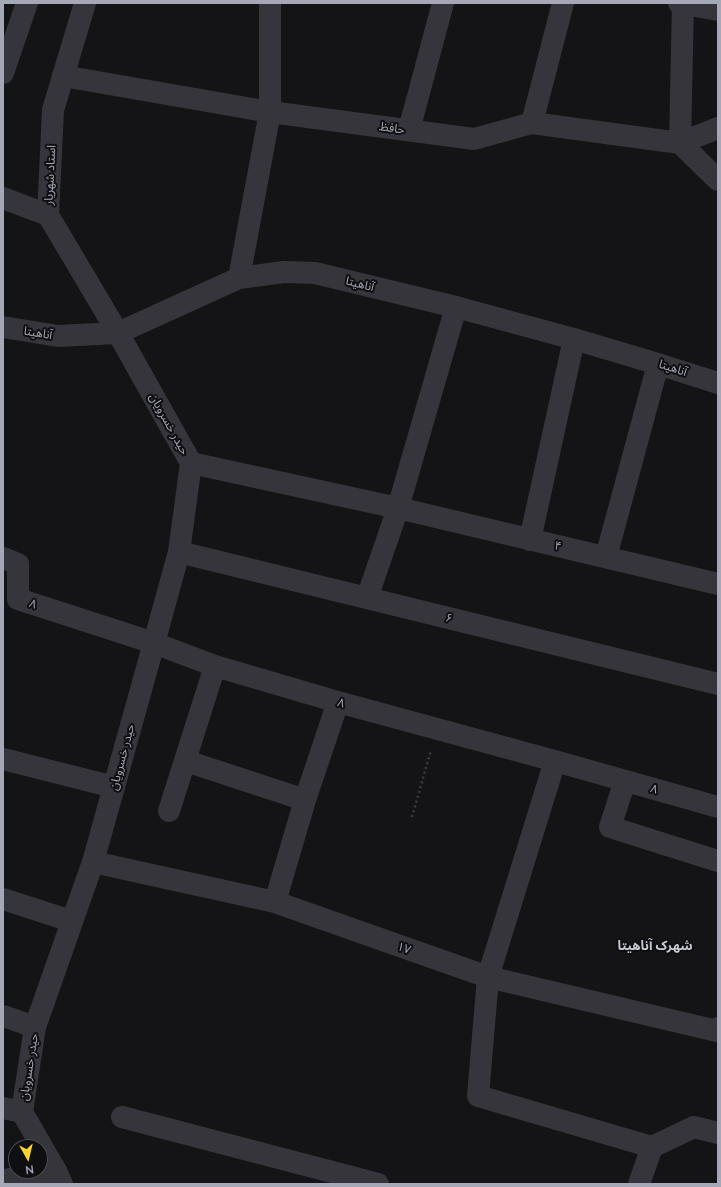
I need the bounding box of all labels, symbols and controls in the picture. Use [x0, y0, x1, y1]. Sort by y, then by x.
street label: حافظ [378, 119, 406, 137]
street label: استاد شهریار [41, 144, 59, 206]
street label: آناهیتا [344, 274, 376, 294]
street label: آناهیتا [23, 324, 53, 342]
street label: آناهیتا [657, 357, 689, 379]
street label: حیدر خسرویان [146, 391, 192, 457]
street label: ۴ [553, 538, 563, 554]
street label: ۸ [28, 596, 38, 612]
street label: ۶ [444, 610, 454, 626]
street label: ۸ [336, 695, 346, 711]
street label: حیدر خسرویان [106, 722, 138, 792]
street label: ۸ [649, 781, 659, 797]
district label: شهرک آناهیتا [618, 938, 692, 954]
street label: ۱۷ [395, 939, 413, 957]
street label: حیدر خسرویان [17, 1032, 41, 1102]
north arrow [8, 1139, 48, 1179]
text: N [25, 1163, 35, 1177]

